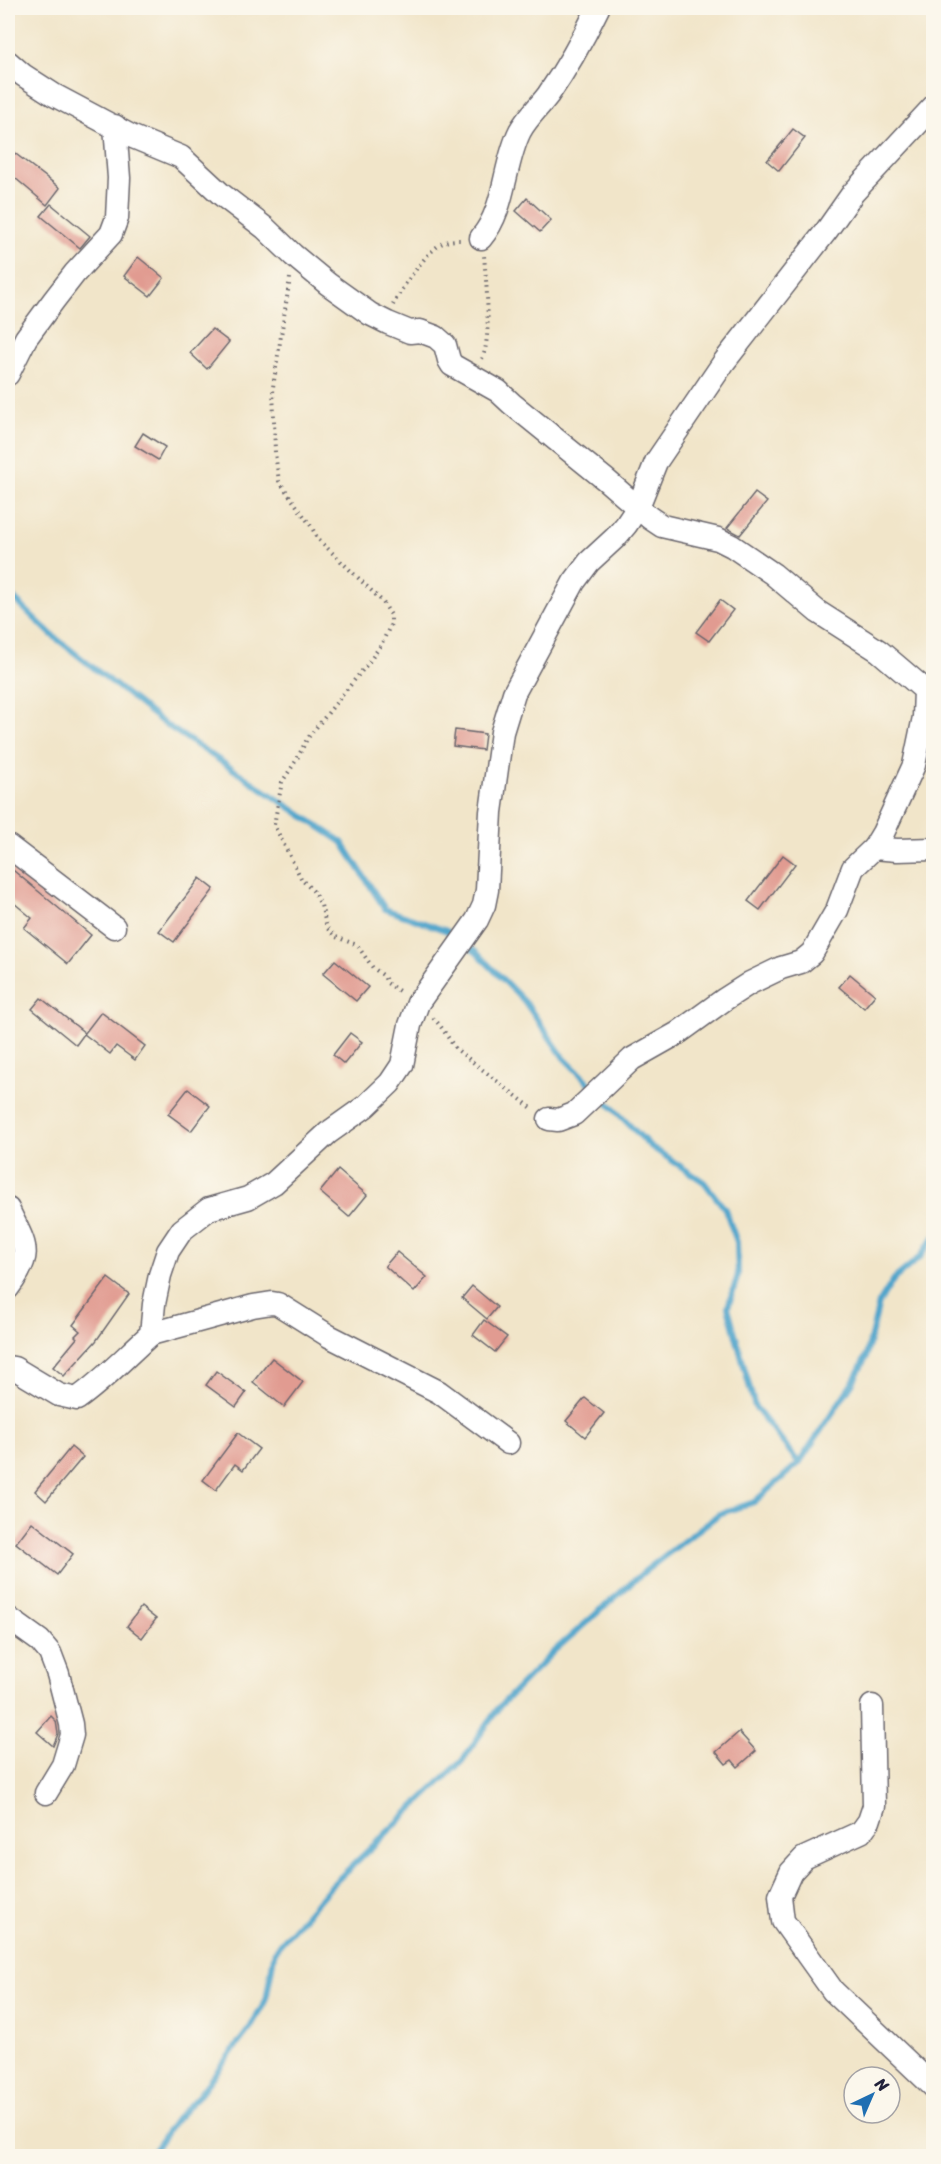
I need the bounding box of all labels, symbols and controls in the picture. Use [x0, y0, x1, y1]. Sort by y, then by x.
north arrow [842, 2065, 902, 2125]
text: N [867, 2070, 897, 2099]

